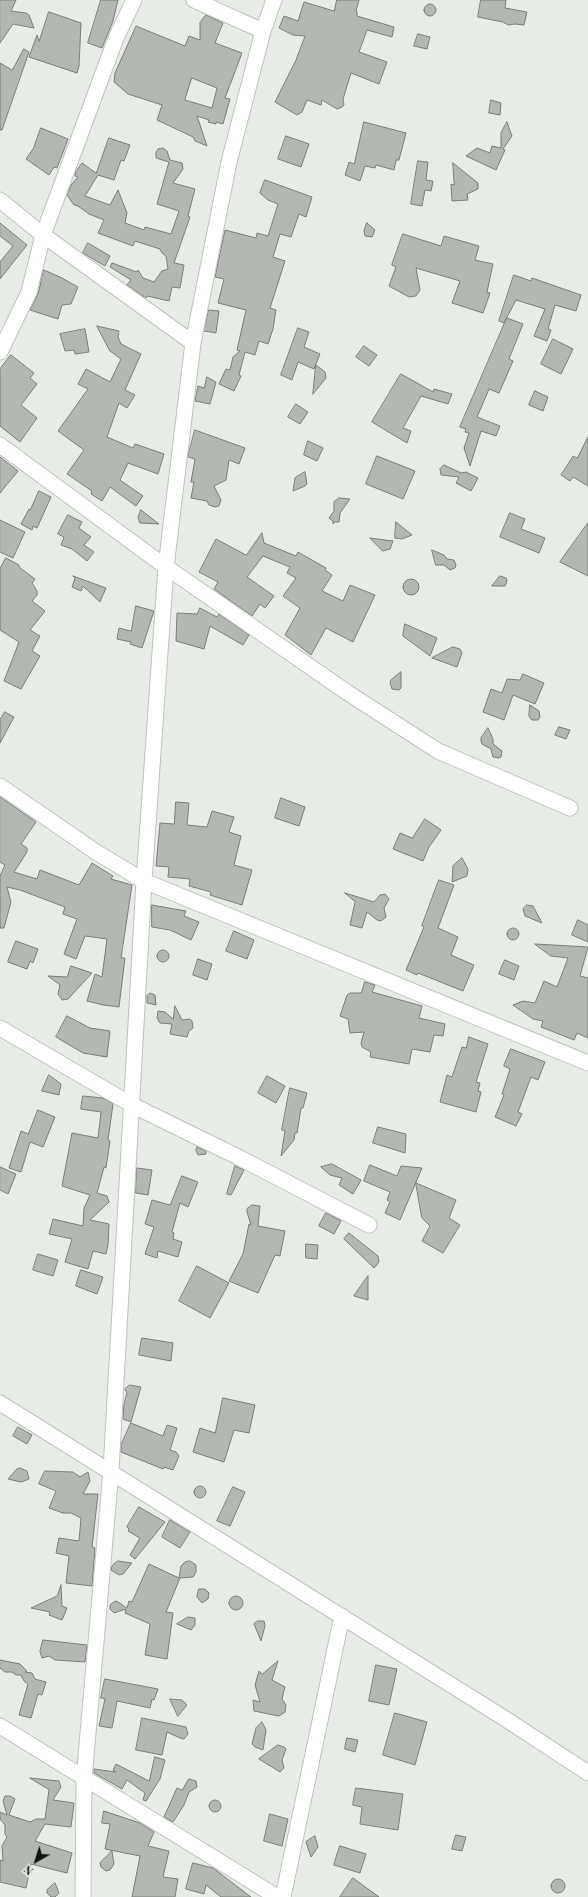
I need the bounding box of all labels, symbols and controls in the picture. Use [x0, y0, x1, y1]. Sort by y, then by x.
north arrow [16, 1841, 56, 1881]
text: N [20, 1862, 36, 1879]

